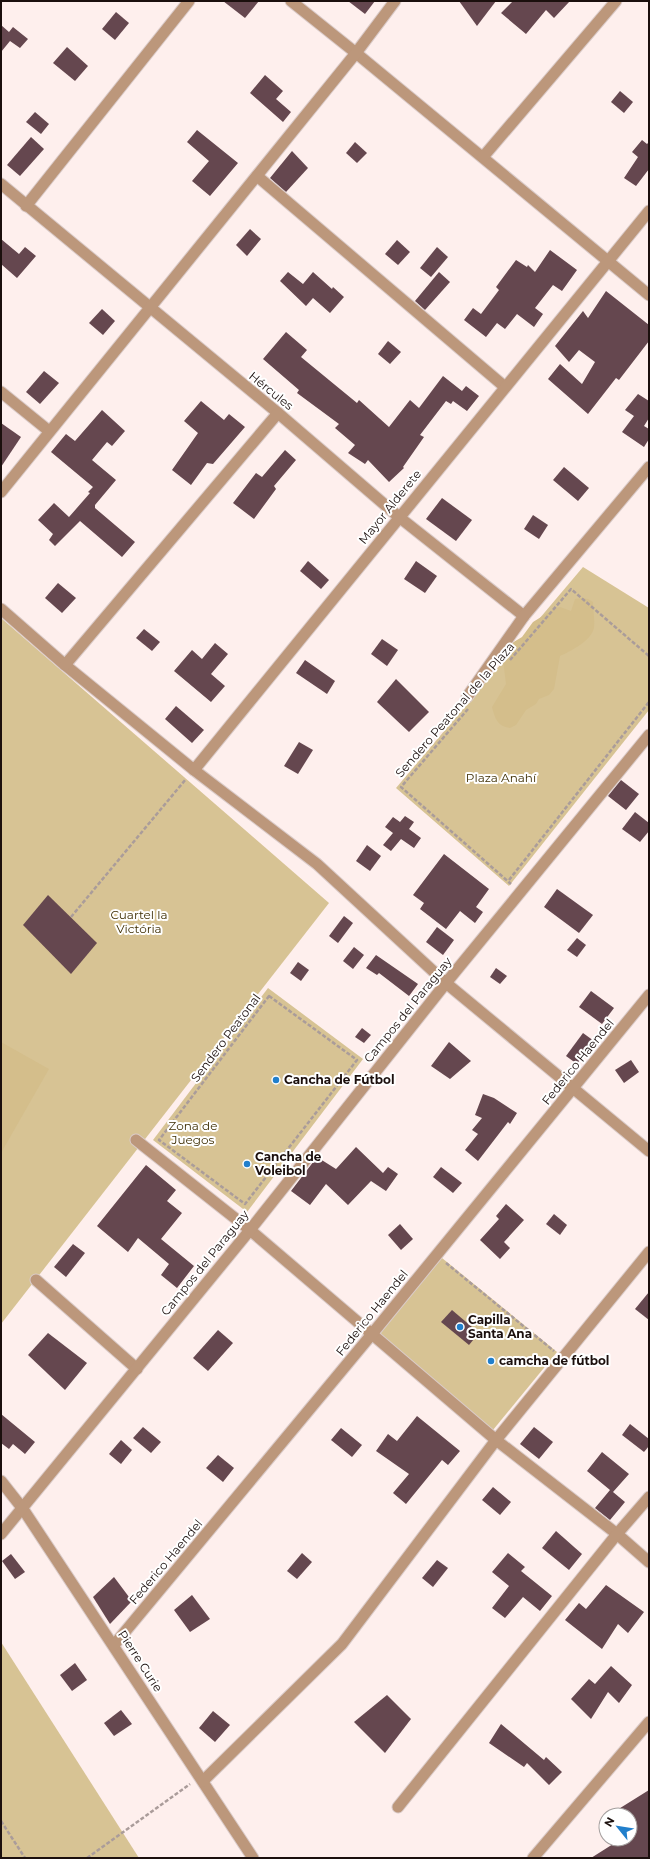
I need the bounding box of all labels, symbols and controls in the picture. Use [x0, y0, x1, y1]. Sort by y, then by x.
street label: Hércules [246, 368, 297, 413]
street label: Mayor Alderete [355, 467, 424, 547]
street label: Sendero Peatonal de la Plaza [392, 639, 517, 780]
park label: Plaza Anahí [466, 770, 537, 785]
park label: Cuartel la Victória [110, 907, 168, 936]
street label: Campos del Paraguay [360, 954, 455, 1065]
street label: Sendero Peatonal [188, 991, 264, 1085]
street label: Federico Haendel [538, 1016, 617, 1108]
place label: Cancha de Fútbol [284, 1072, 395, 1087]
marker: Cancha de Fútbol [271, 1075, 281, 1085]
park label: Zona de Juegos [169, 1118, 217, 1147]
place label: Cancha de Voleibol [254, 1149, 322, 1178]
marker: Cancha de Voleibol [242, 1159, 252, 1169]
street label: Campos del Paraguay [157, 1207, 252, 1318]
street label: Federico Haendel [332, 1267, 411, 1359]
place label: Capilla Santa Ana [468, 1312, 532, 1341]
marker: Capilla Santa Ana [455, 1322, 465, 1332]
place label: camcha de fútbol [499, 1353, 609, 1368]
marker: camcha de fútbol [486, 1356, 496, 1366]
street label: Federico Haendel [126, 1516, 205, 1607]
street label: Pierre Curie [115, 1627, 166, 1694]
north arrow [598, 1807, 638, 1847]
text: N [601, 1815, 618, 1829]

